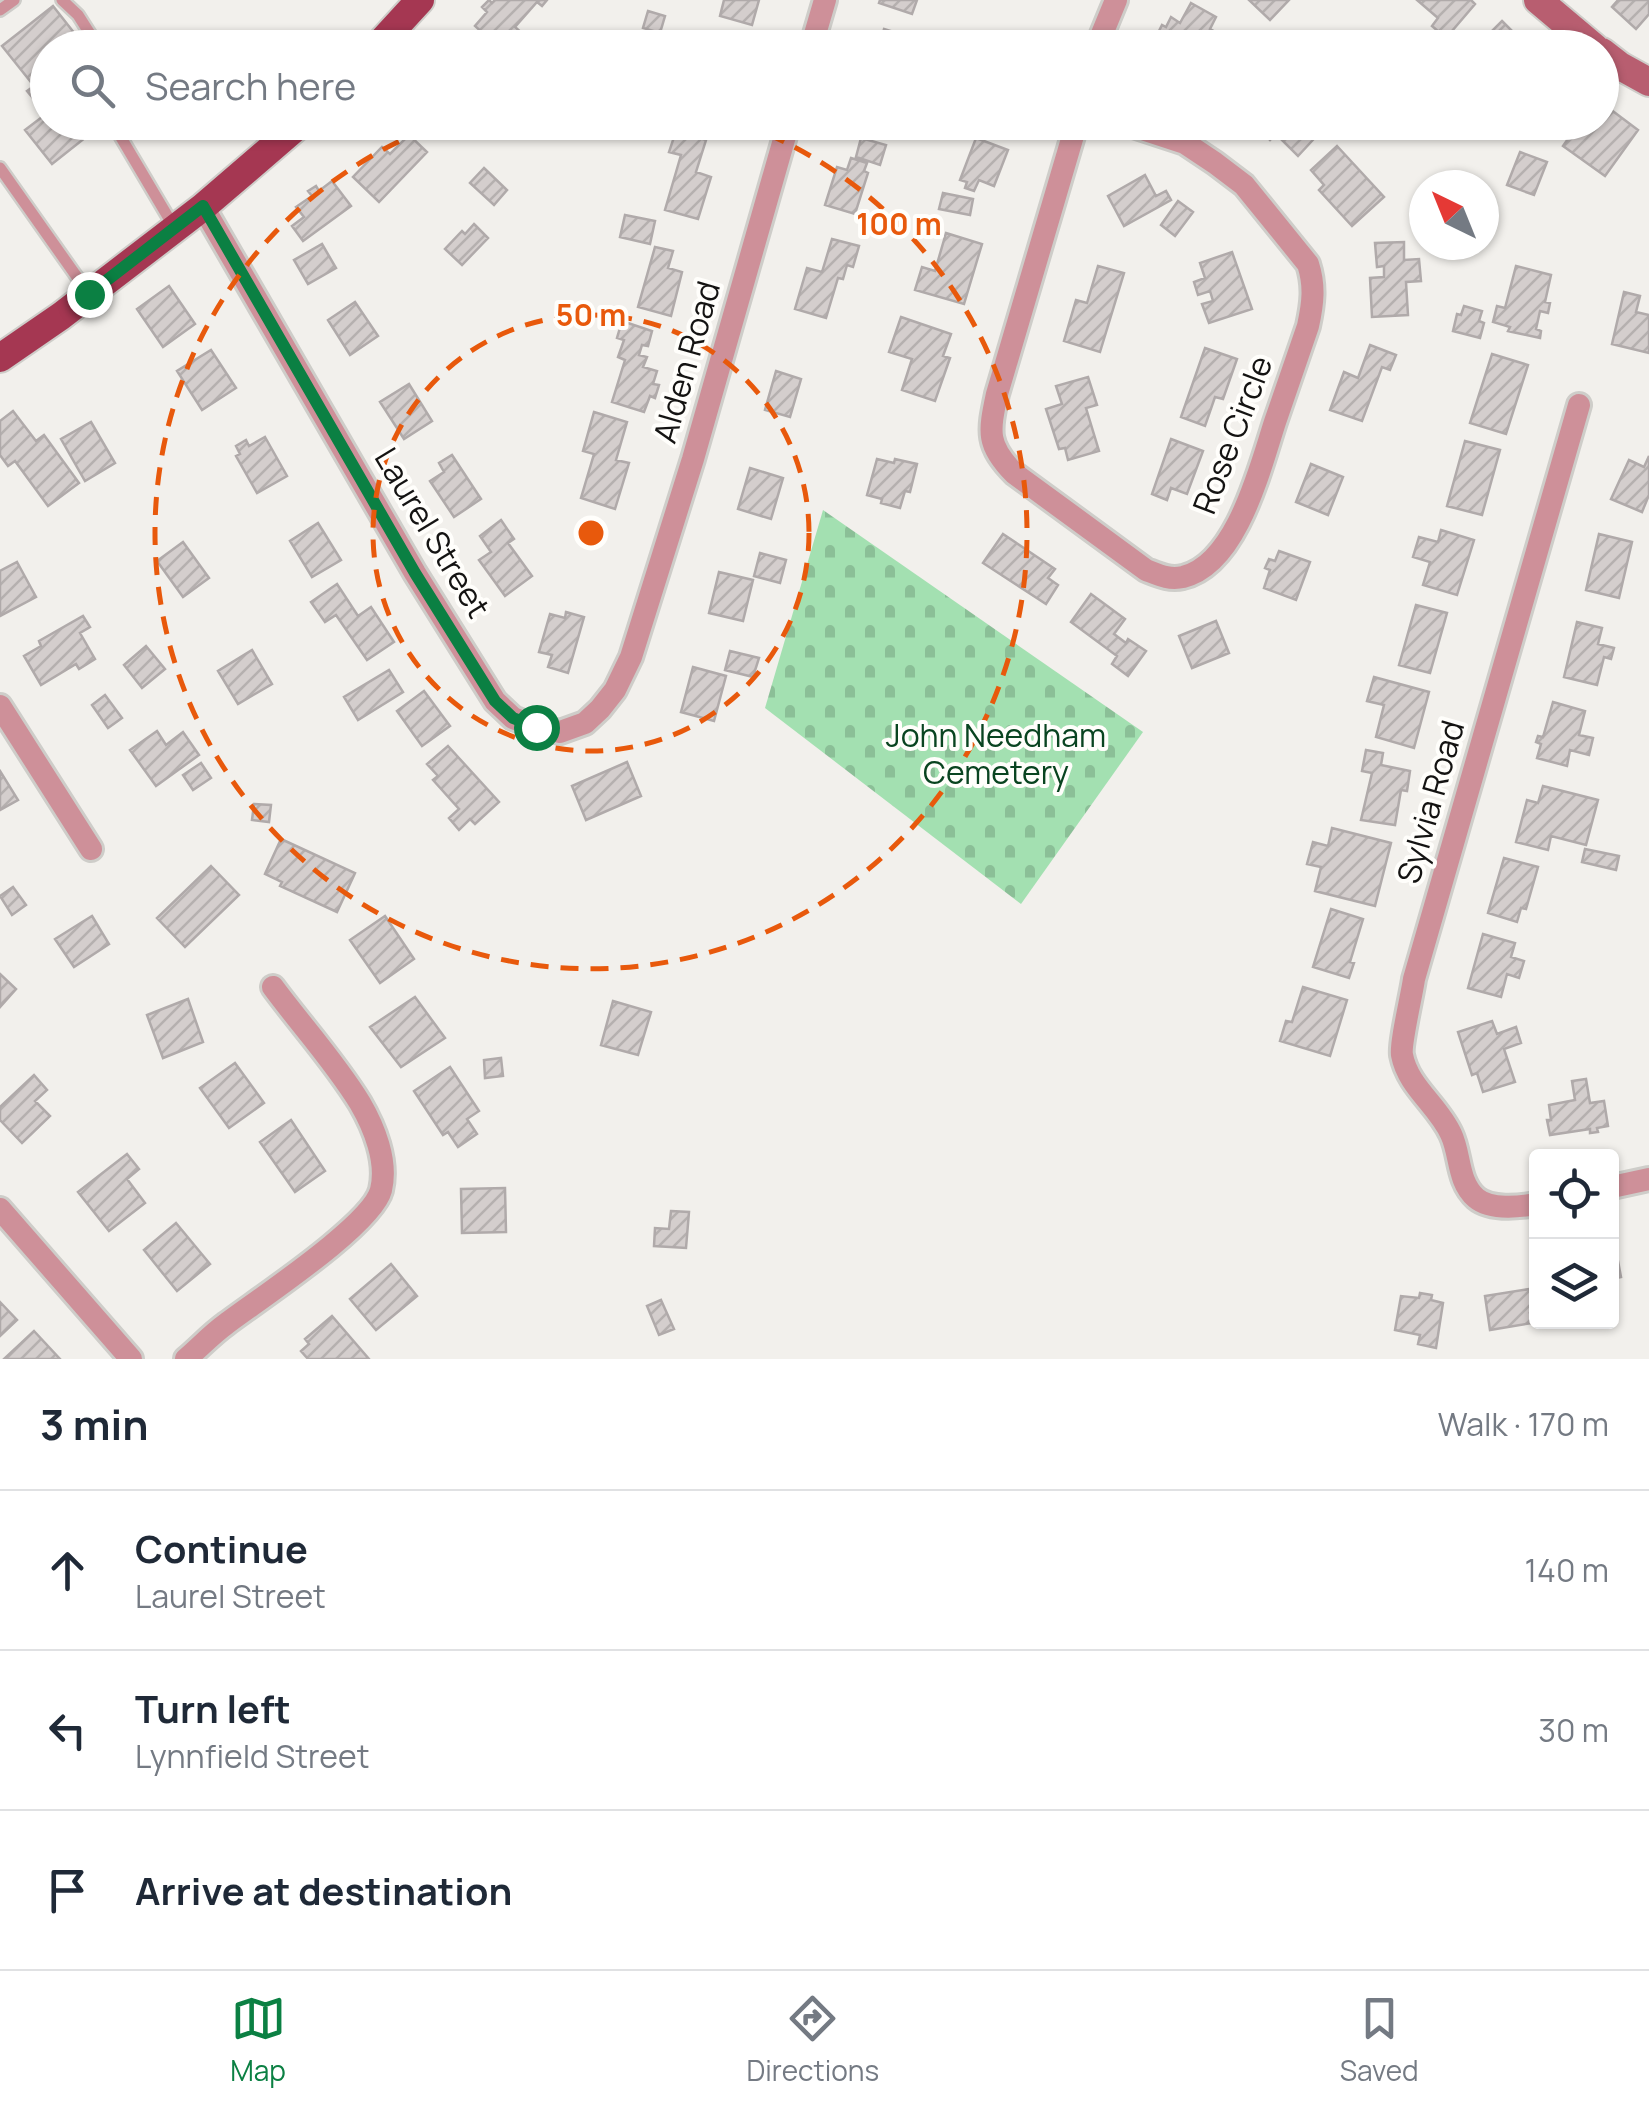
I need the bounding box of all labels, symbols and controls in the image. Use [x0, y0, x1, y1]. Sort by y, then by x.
search box [30, 30, 1619, 140]
icon: search [65, 58, 120, 113]
text: Search here [145, 59, 356, 111]
north arrow [1409, 170, 1499, 260]
text: 100 m [856, 203, 942, 244]
route end [67, 272, 113, 318]
street label: Alden Road [642, 276, 730, 448]
text: 50 m [556, 294, 626, 335]
street label: Rose Circle [1182, 349, 1282, 520]
street label: Laurel Street [365, 439, 501, 626]
centre of rings [573, 515, 609, 551]
route start [514, 705, 560, 751]
park label: John Needham Cemetery [886, 713, 1106, 794]
street label: Sylvia Road [1386, 715, 1474, 888]
map controls [1529, 1149, 1619, 1329]
button: locate [1529, 1149, 1619, 1239]
button: layers [1529, 1239, 1619, 1329]
text: 3 min [40, 1395, 149, 1453]
text: Walk · 170 m [1438, 1402, 1609, 1446]
text: Continue [135, 1522, 308, 1574]
icon: ahead [40, 1543, 95, 1598]
text: 140 m [1525, 1548, 1609, 1592]
text: Laurel Street [135, 1574, 326, 1618]
text: Turn left [135, 1682, 291, 1734]
icon: left [40, 1703, 95, 1758]
text: 30 m [1538, 1708, 1609, 1752]
text: Lynnfield Street [135, 1734, 369, 1778]
icon: arrive [40, 1863, 95, 1918]
text: Arrive at destination [135, 1864, 512, 1916]
tab: Map [230, 1991, 286, 2089]
tab: Directions [747, 1991, 879, 2089]
tab: Saved [1340, 1991, 1419, 2089]

